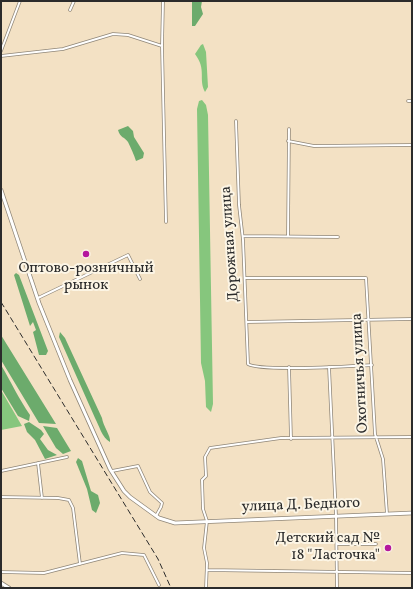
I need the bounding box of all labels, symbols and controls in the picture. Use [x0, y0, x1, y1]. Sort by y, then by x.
street label: Дорожная улица [218, 185, 244, 303]
marker: Оптово-розничный рынок [81, 249, 91, 259]
place label: Оптово-розничный рынок [18, 260, 154, 295]
street label: Охотничья улица [349, 312, 373, 434]
street label: улица Д. Бедного [241, 495, 361, 517]
place label: Детский сад № 18 "Ласточка" [275, 530, 380, 565]
marker: Детский сад № 18 "Ласточка" [383, 543, 393, 553]

